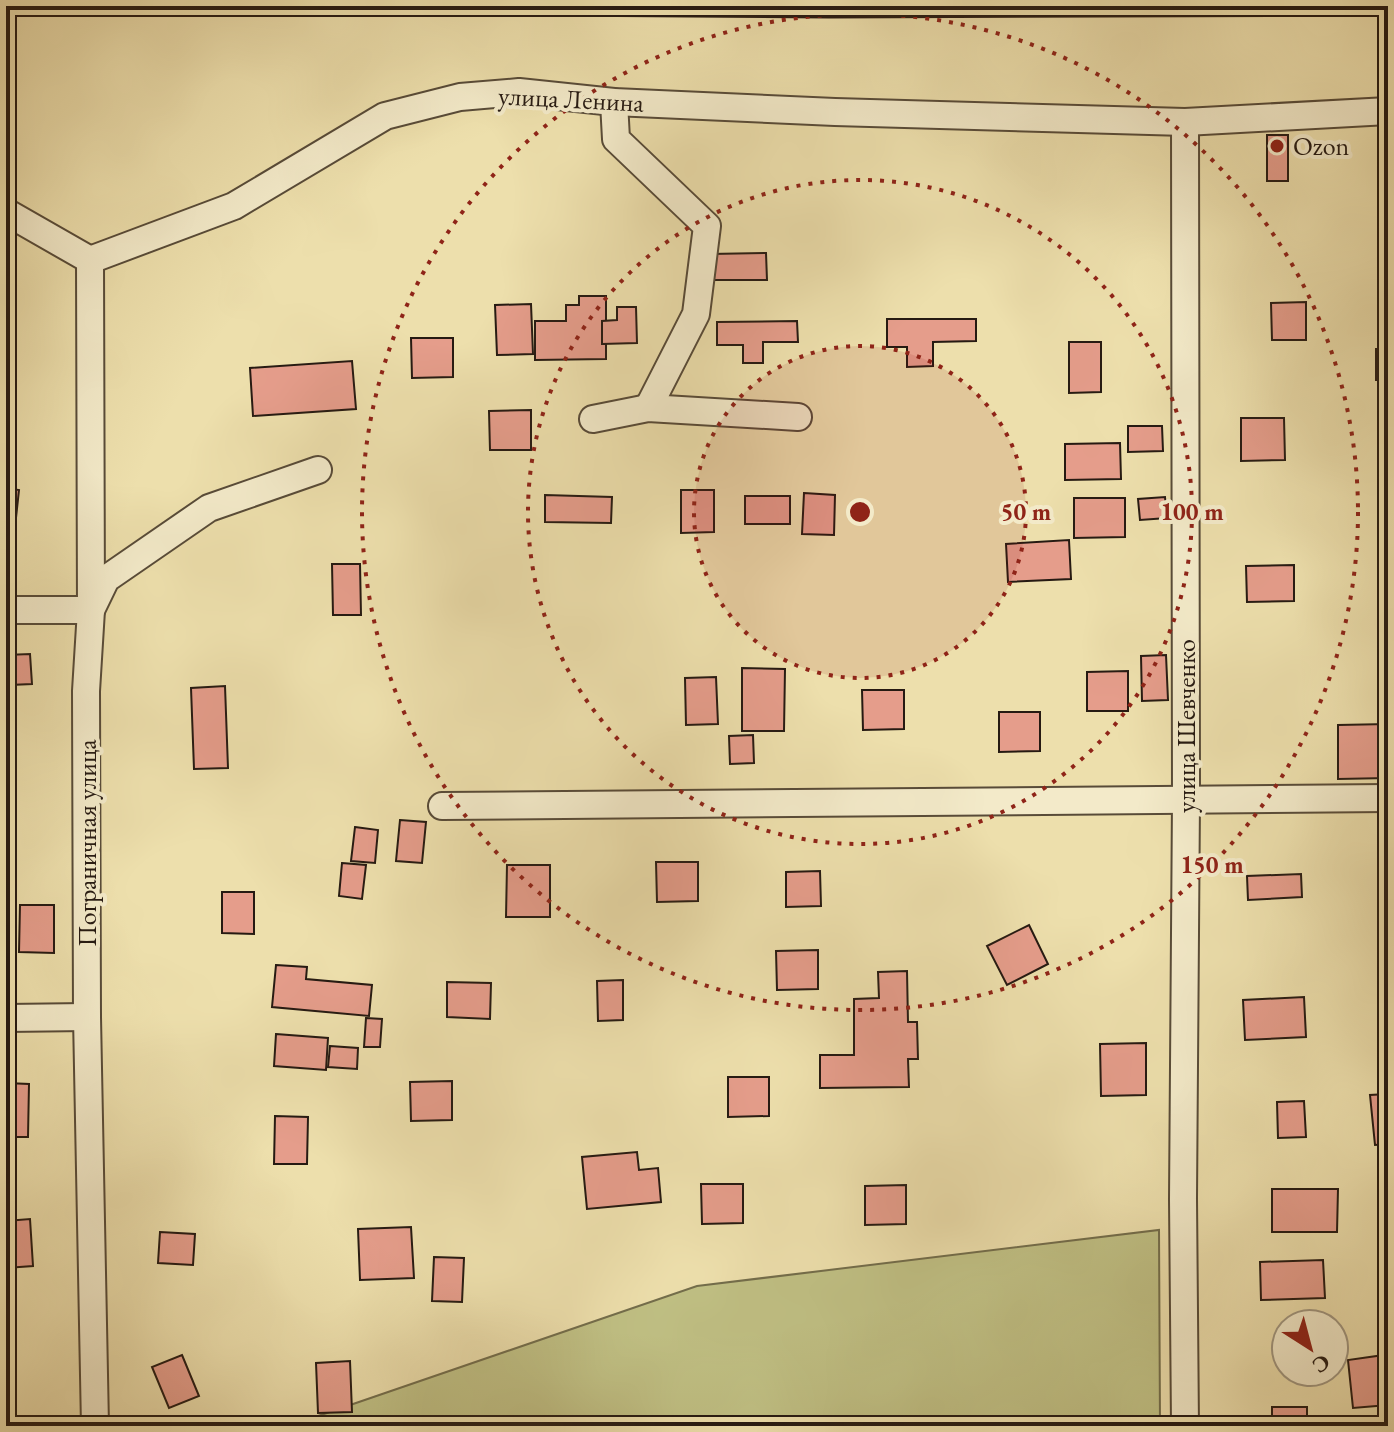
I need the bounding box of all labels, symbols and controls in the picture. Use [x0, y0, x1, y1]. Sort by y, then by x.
street label: улица Ленина [497, 78, 645, 120]
place label: Ozon [1293, 129, 1350, 163]
marker: Ozon [1268, 137, 1286, 155]
text: 50 m [1001, 496, 1051, 527]
text: 100 m [1160, 496, 1224, 527]
centre of rings [846, 498, 874, 526]
street label: улица Шевченко [1169, 639, 1203, 813]
street label: Пограничная улица [70, 739, 104, 947]
text: 150 m [1180, 849, 1244, 880]
north arrow [1270, 1308, 1350, 1388]
text: С [1307, 1347, 1336, 1380]

